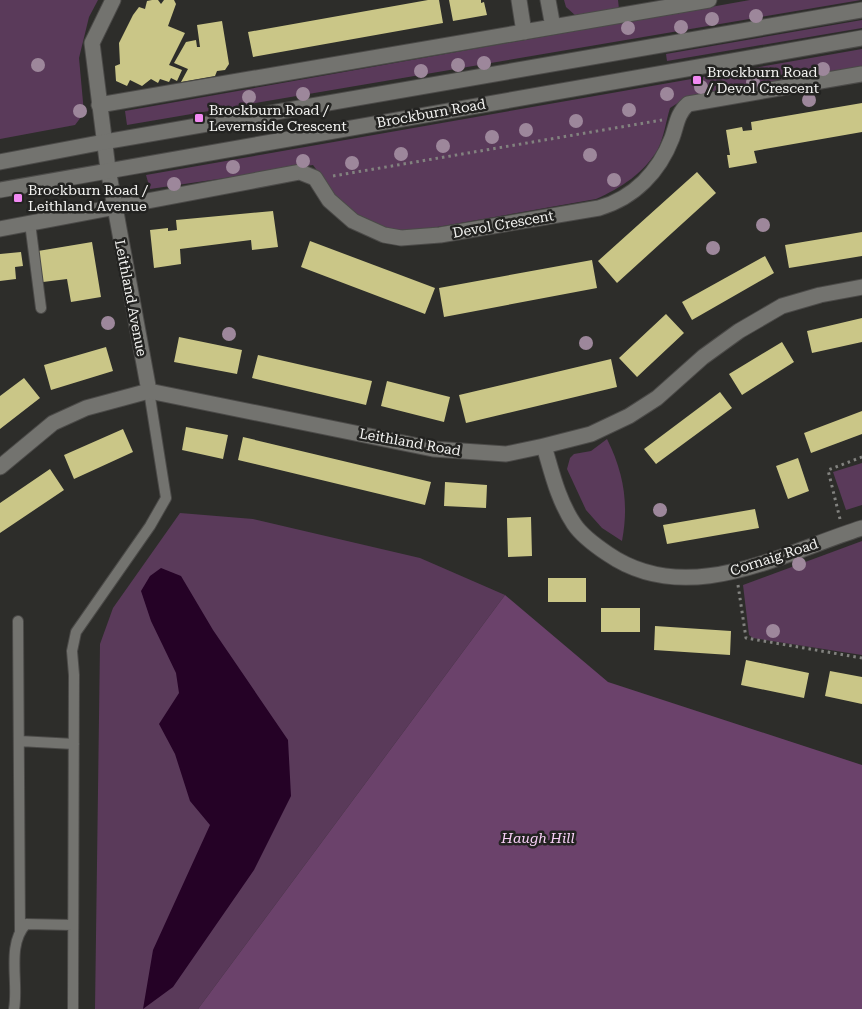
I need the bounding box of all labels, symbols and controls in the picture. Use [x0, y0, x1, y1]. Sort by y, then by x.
place label: Brockburn Road / Devol Crescent [706, 64, 819, 96]
marker: Brockburn Road / Devol Crescent [691, 74, 703, 86]
street label: Brockburn Road [375, 96, 487, 130]
place label: Brockburn Road / Levernside Crescent [209, 102, 347, 134]
marker: Brockburn Road / Levernside Crescent [193, 112, 205, 124]
place label: Brockburn Road / Leithland Avenue [28, 182, 149, 214]
marker: Brockburn Road / Leithland Avenue [12, 192, 24, 204]
street label: Devol Crescent [451, 207, 555, 241]
street label: Leithland Avenue [112, 238, 150, 358]
street label: Leithland Road [358, 425, 462, 459]
street label: Cornaig Road [728, 535, 820, 579]
park label: Haugh Hill [500, 830, 575, 846]

